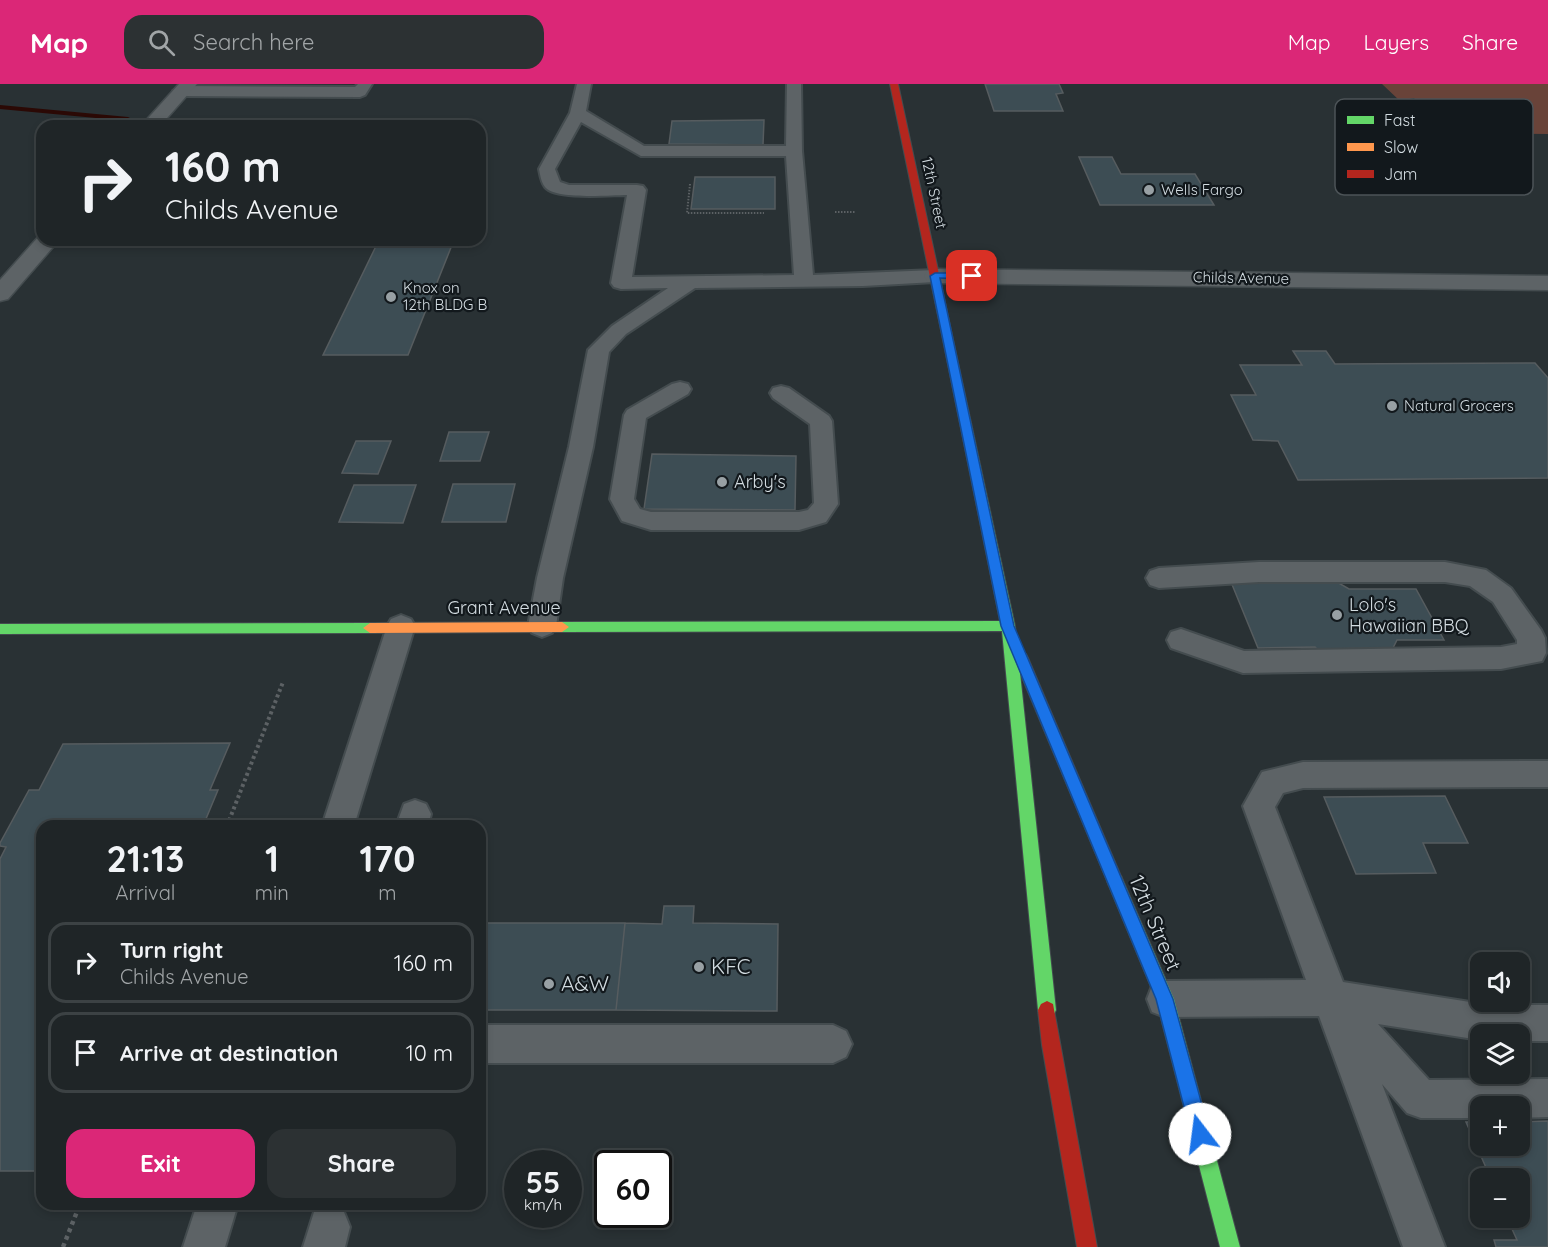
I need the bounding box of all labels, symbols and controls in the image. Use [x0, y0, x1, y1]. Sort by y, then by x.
search box [124, 15, 544, 69]
text: Map [30, 25, 88, 60]
icon: search [145, 26, 178, 59]
text: Search here [193, 28, 315, 56]
text: Map [1288, 29, 1331, 55]
text: Layers [1364, 29, 1429, 55]
text: Share [1462, 29, 1518, 55]
legend [1335, 99, 1533, 195]
text: Fast [1384, 110, 1415, 130]
text: Slow [1384, 137, 1418, 157]
text: 160 m [165, 140, 281, 193]
icon: right [66, 144, 144, 222]
street label: 12th Street [918, 155, 951, 230]
text: Jam [1384, 164, 1417, 184]
place label: Wells Fargo [1161, 180, 1243, 199]
marker: Wells Fargo [1142, 183, 1156, 197]
text: Childs Avenue [165, 192, 338, 226]
pin [946, 250, 997, 301]
icon: arrive [955, 259, 988, 292]
street label: Childs Avenue [1193, 267, 1289, 288]
place label: Knox on 12th BLDG B [403, 278, 488, 314]
marker: Knox on 12th BLDG B [384, 290, 398, 304]
place label: Natural Grocers [1404, 396, 1514, 415]
marker: Natural Grocers [1385, 399, 1399, 413]
place label: Arby's [734, 470, 786, 493]
marker: Arby's [715, 475, 729, 489]
place label: Lolo's Hawaiian BBQ [1349, 593, 1470, 637]
street label: Grant Avenue [447, 596, 561, 619]
marker: Lolo's Hawaiian BBQ [1330, 608, 1344, 622]
text: 21:13 [107, 836, 184, 881]
text: 1 [265, 836, 279, 881]
text: 170 [360, 836, 415, 881]
street label: 12th Street [1124, 871, 1188, 974]
text: Arrival [115, 880, 175, 905]
text: min [255, 880, 289, 905]
text: m [378, 880, 397, 905]
text: Turn right [120, 936, 224, 964]
icon: right [69, 946, 102, 979]
text: 160 m [394, 949, 453, 977]
map controls [1470, 952, 1530, 1228]
button: sound [1470, 952, 1530, 1012]
place label: KFC [711, 953, 751, 979]
marker: KFC [692, 960, 706, 974]
text: Childs Avenue [120, 964, 248, 989]
place label: A&W [561, 970, 609, 996]
marker: A&W [542, 977, 556, 991]
button: layers [1470, 1024, 1530, 1084]
icon: arrive [69, 1036, 102, 1069]
text: Arrive at destination [120, 1039, 338, 1067]
text: 10 m [406, 1039, 453, 1067]
button: + [1470, 1096, 1530, 1156]
position arrow [1168, 1102, 1232, 1166]
button: Exit [66, 1129, 255, 1198]
button: Share [267, 1129, 456, 1198]
speed limit sign: 60 [594, 1150, 672, 1228]
text: 55 [526, 1163, 560, 1201]
button: − [1470, 1168, 1530, 1228]
text: km/h [524, 1195, 562, 1214]

